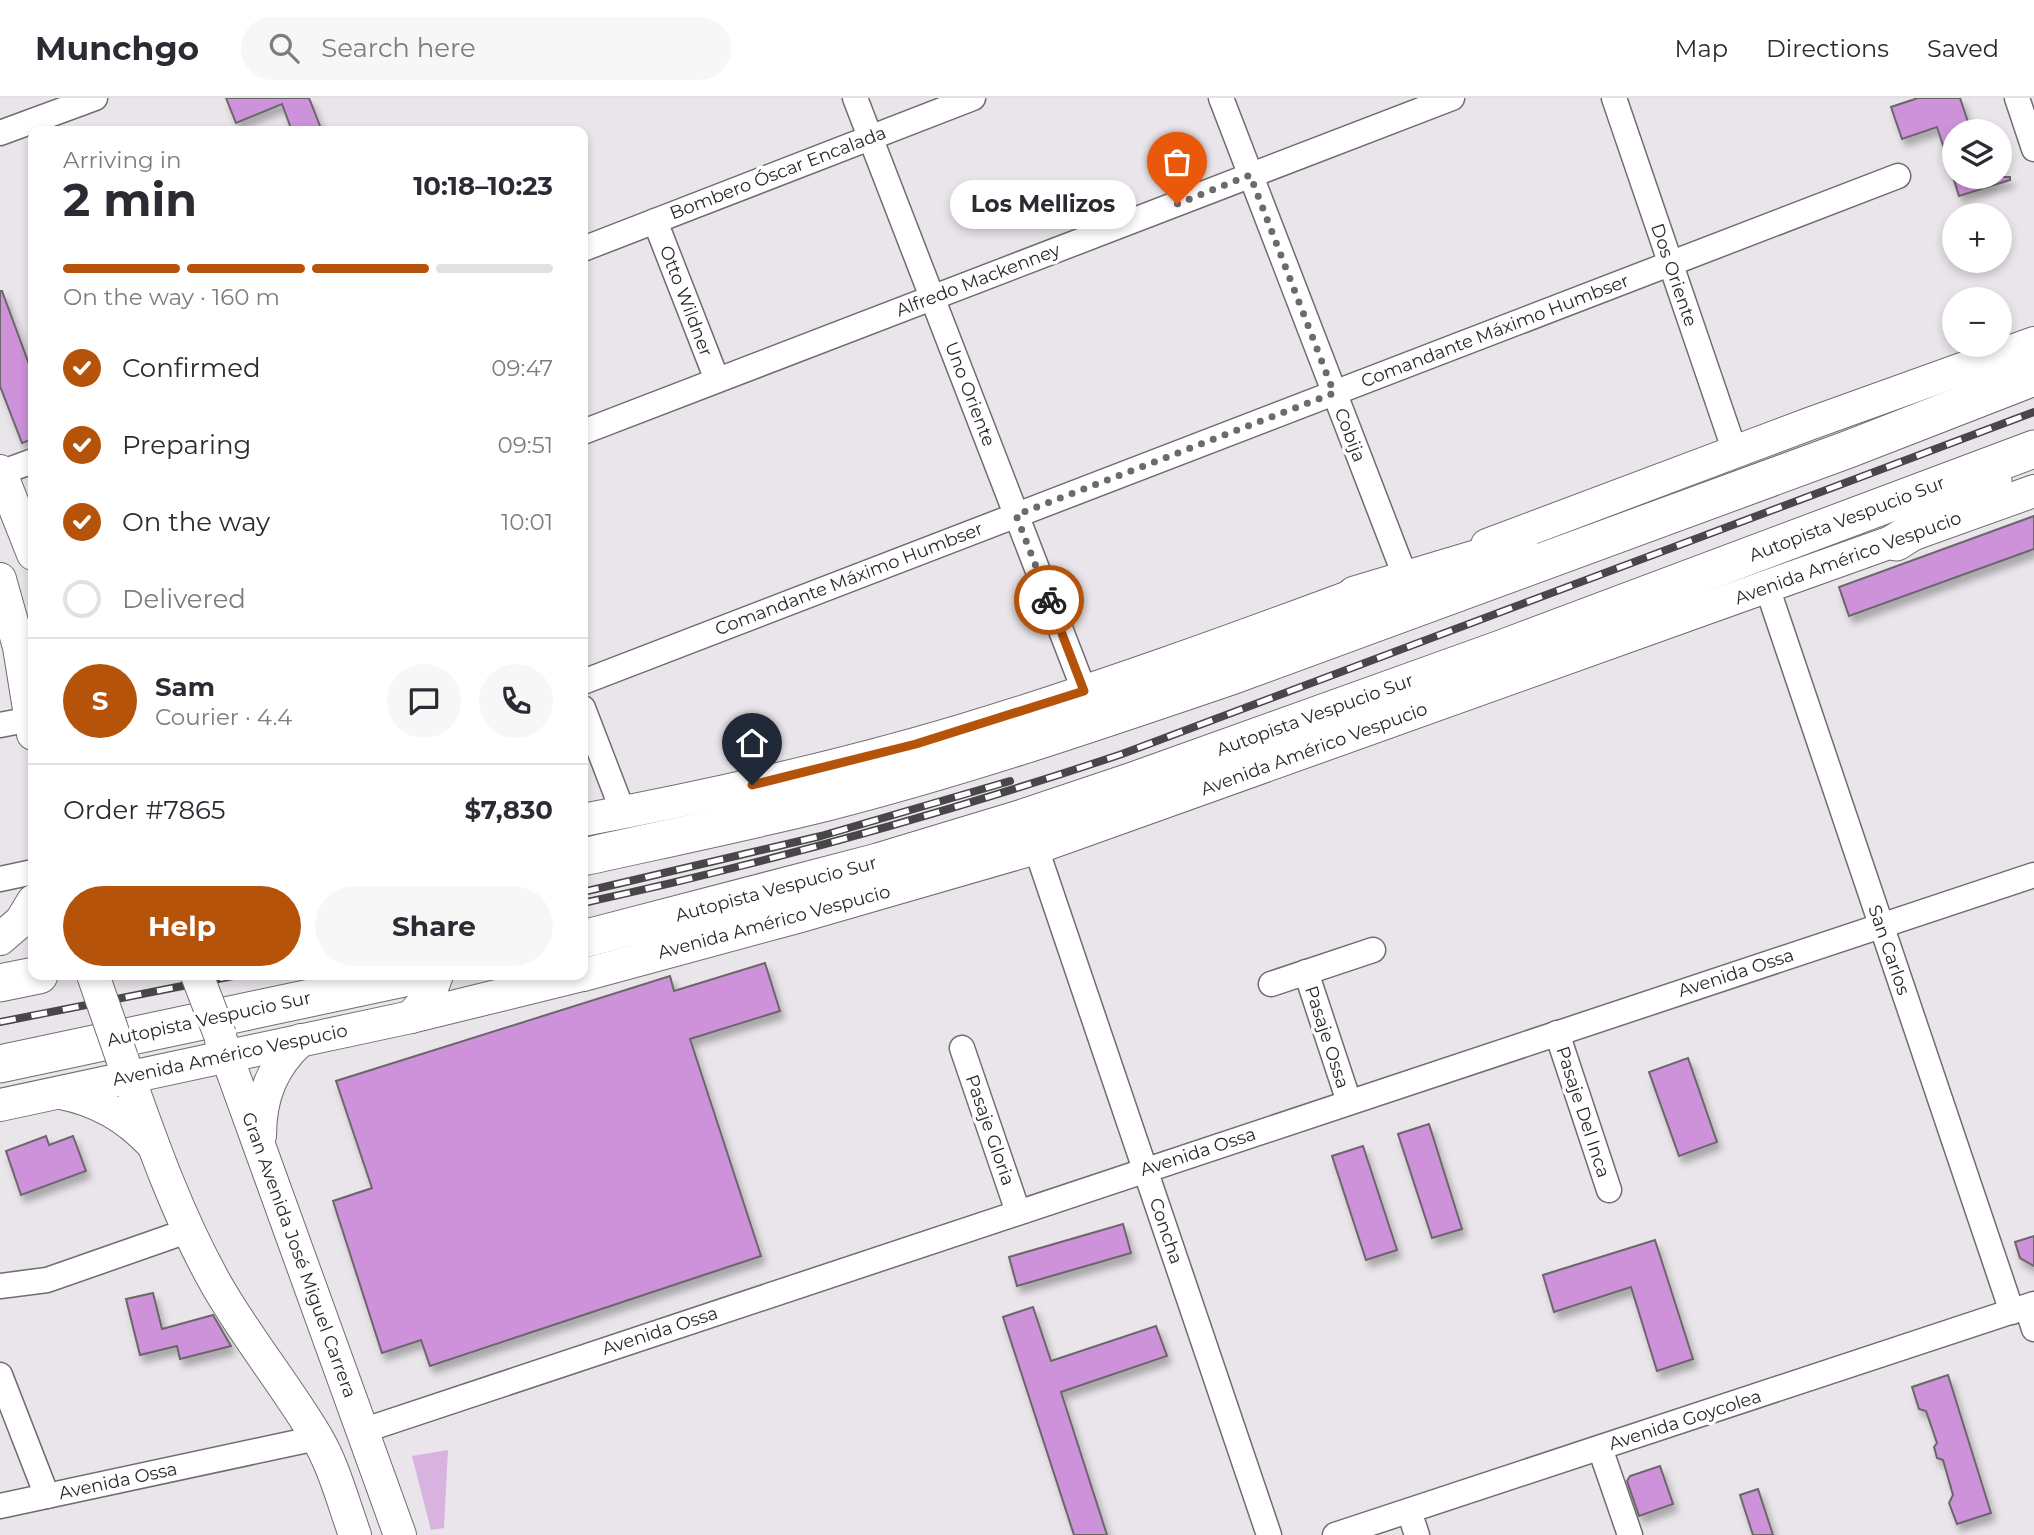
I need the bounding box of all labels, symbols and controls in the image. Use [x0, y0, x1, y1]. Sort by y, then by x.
search box [241, 17, 731, 80]
text: Munchgo [35, 28, 199, 68]
icon: search [265, 29, 303, 67]
text: Search here [321, 32, 476, 64]
text: Map [1675, 34, 1728, 63]
text: Directions [1766, 34, 1889, 63]
text: Saved [1927, 34, 1999, 63]
map controls [1942, 119, 2012, 357]
button: layers [1942, 119, 2012, 189]
street label: Bombero Óscar Encalada [667, 122, 889, 224]
pin [1147, 132, 1207, 204]
icon: bag [1158, 143, 1196, 181]
text: Arriving in [63, 146, 182, 174]
text: 10:18–10:23 [413, 170, 553, 202]
text: 2 min [63, 171, 197, 228]
callout: Los Mellizos [950, 180, 1135, 228]
text: Los Mellizos [971, 190, 1115, 218]
button: + [1942, 203, 2012, 273]
street label: Dos Oriente [1646, 221, 1702, 330]
street label: Alfredo Mackenney [893, 238, 1063, 321]
street label: Otto Wildner [655, 242, 717, 360]
street label: Comandante Máximo Humbser [1358, 270, 1632, 392]
text: On the way · 160 m [63, 283, 280, 311]
button: − [1942, 287, 2012, 357]
street label: Uno Oriente [940, 339, 1000, 450]
icon: check [63, 349, 101, 387]
text: Confirmed [122, 352, 261, 384]
text: 09:47 [491, 354, 553, 382]
street label: Cobija [1330, 405, 1370, 465]
icon: check [63, 426, 101, 464]
text: Preparing [122, 429, 251, 461]
text: 09:51 [498, 431, 553, 459]
street label: Autopista Vespucio Sur [1746, 471, 1948, 567]
icon: check [63, 503, 101, 541]
text: On the way [122, 506, 270, 538]
street label: Avenida Américo Vespucio [1732, 507, 1964, 609]
text: 10:01 [501, 508, 553, 536]
street label: Comandante Máximo Humbser [712, 518, 986, 640]
courier [1014, 565, 1084, 635]
icon: bike [1030, 581, 1068, 619]
text: Delivered [122, 583, 246, 615]
button: chat [387, 664, 461, 738]
button: phone [479, 664, 553, 738]
street label: Autopista Vespucio Sur [1214, 669, 1416, 761]
text: Sam [155, 671, 215, 703]
text: S [92, 685, 108, 717]
street label: Avenida Américo Vespucio [1198, 698, 1430, 800]
text: Courier · 4.4 [155, 703, 292, 731]
pin [722, 713, 782, 785]
icon: home [733, 724, 771, 762]
text: Order #7865 [63, 794, 226, 826]
text: $7,830 [465, 794, 553, 826]
street label: Autopista Vespucio Sur [673, 851, 879, 927]
street label: Avenida Américo Vespucio [655, 880, 893, 964]
button: Help [63, 886, 301, 966]
button: Share [315, 886, 553, 966]
street label: San Carlos [1863, 902, 1915, 998]
street label: Avenida Ossa [1675, 944, 1797, 1002]
street label: Pasaje Ossa [1300, 983, 1354, 1091]
street label: Autopista Vespucio Sur [105, 987, 313, 1051]
street label: Avenida Américo Vespucio [110, 1019, 350, 1091]
street label: Pasaje Del Inca [1551, 1044, 1615, 1180]
street label: Pasaje Gloria [961, 1072, 1019, 1188]
street label: Gran Avenida José Miguel Carrera [237, 1109, 361, 1401]
street label: Avenida Ossa [1137, 1123, 1259, 1181]
street label: Concha [1144, 1195, 1188, 1267]
street label: Avenida Ossa [599, 1302, 721, 1360]
street label: Avenida Goycolea [1606, 1385, 1764, 1455]
street label: Avenida Ossa [57, 1458, 179, 1504]

